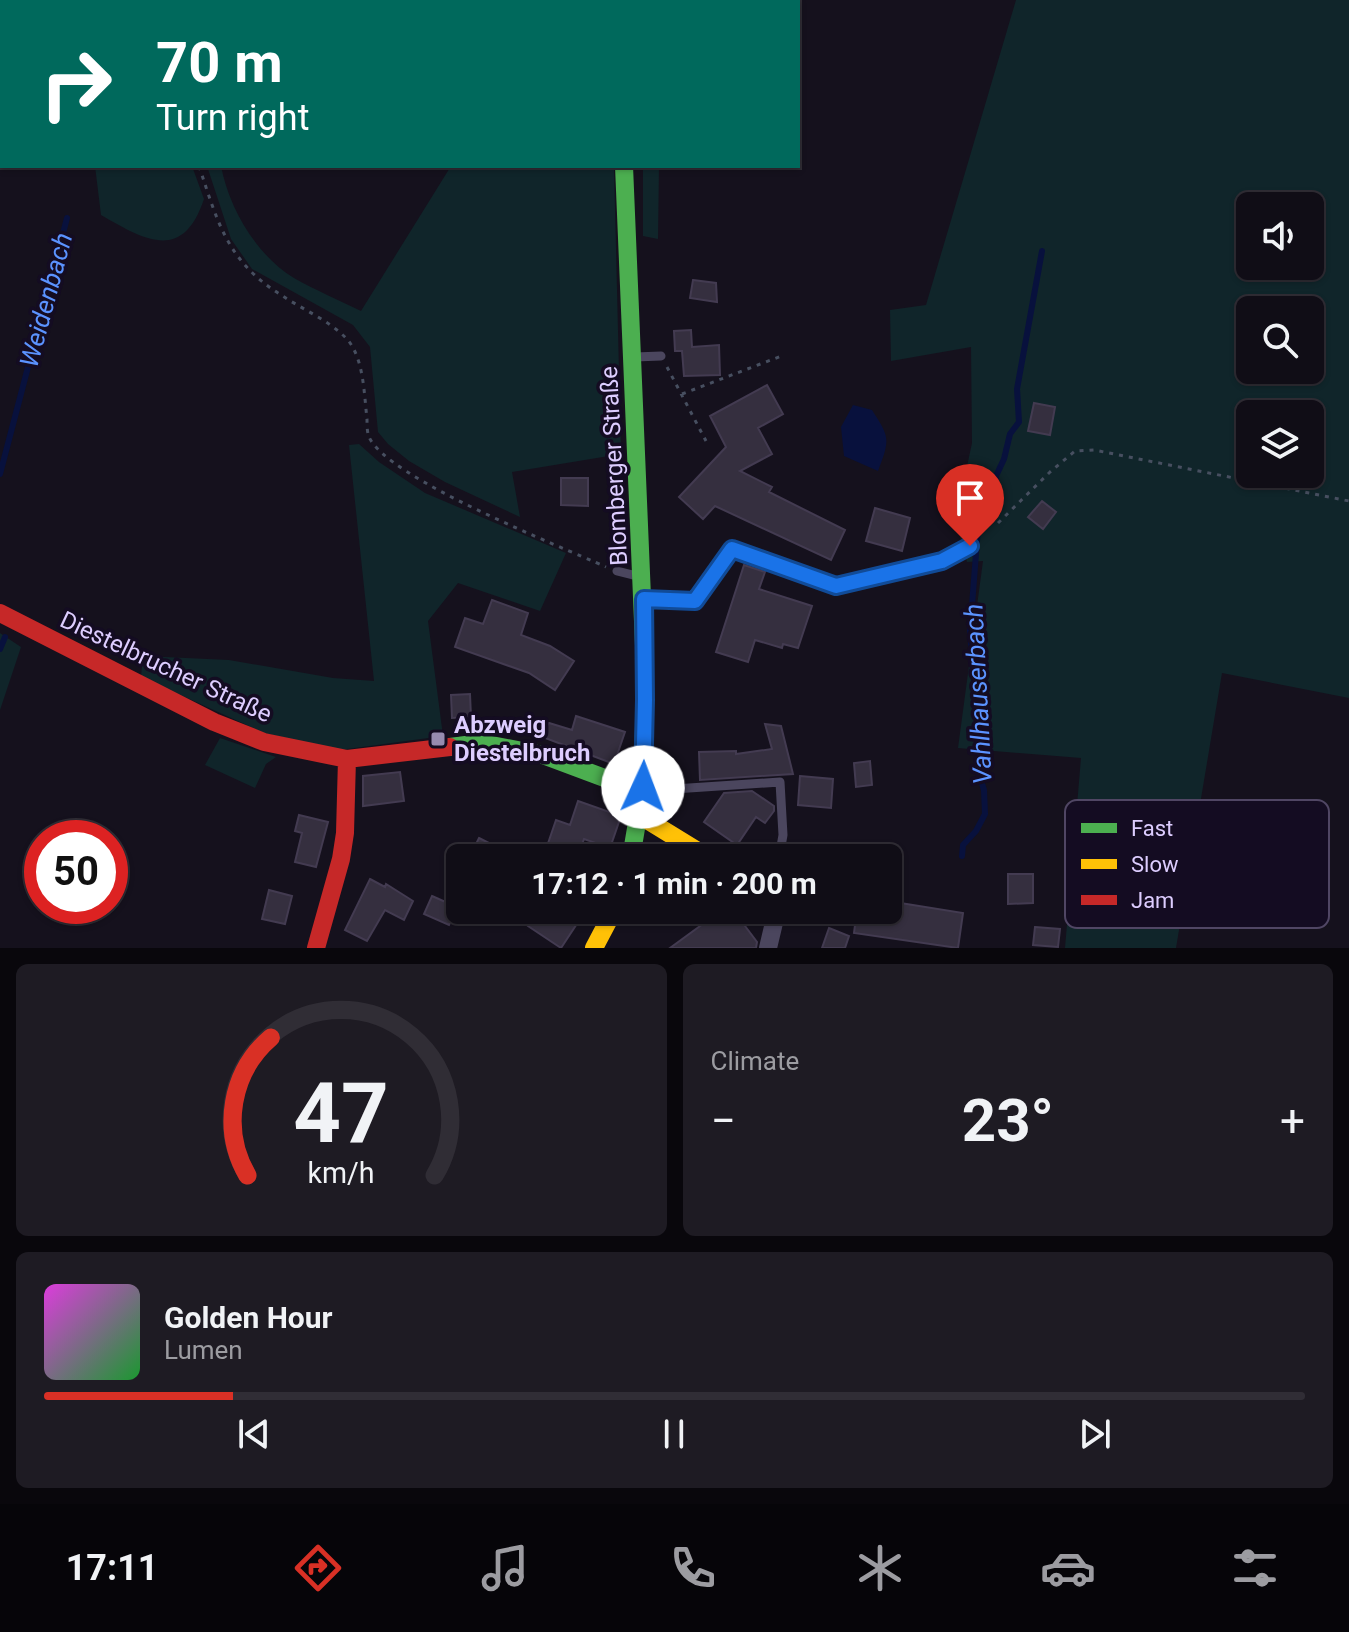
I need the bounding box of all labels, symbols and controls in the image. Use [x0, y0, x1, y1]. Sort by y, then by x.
text: 70 m [156, 30, 283, 96]
icon: right [24, 32, 128, 136]
text: Turn right [156, 97, 309, 139]
map controls [1236, 192, 1324, 488]
button: sound [1236, 192, 1324, 280]
water label: Weidenbach [14, 229, 78, 371]
button: search [1236, 296, 1324, 384]
street label: Blomberger Straße [595, 366, 633, 566]
button: layers [1236, 400, 1324, 488]
pin [936, 464, 1004, 546]
icon: arrive [948, 476, 992, 520]
water label: Vahlhauserbach [958, 603, 998, 785]
street label: Diestelbrucher Straße [56, 606, 276, 728]
place label: Abzweig Diestelbruch [454, 711, 590, 767]
marker: Abzweig Diestelbruch [429, 730, 447, 748]
position arrow [601, 745, 685, 829]
legend [1065, 800, 1329, 928]
text: Fast [1131, 816, 1173, 841]
speed limit sign: 50 [24, 820, 128, 924]
text: Slow [1131, 852, 1179, 877]
text: 17:12 · 1 min · 200 m [531, 866, 817, 901]
text: Jam [1131, 888, 1174, 913]
text: Climate [711, 1046, 799, 1076]
text: 47 [294, 1065, 389, 1162]
text: 23° [962, 1085, 1054, 1156]
text: − [711, 1095, 736, 1147]
text: + [1280, 1095, 1305, 1147]
text: km/h [308, 1156, 375, 1190]
text: Golden Hour [164, 1300, 333, 1335]
text: Lumen [164, 1335, 243, 1365]
icon: previous [232, 1412, 276, 1456]
icon: pause [652, 1412, 696, 1456]
icon: next [1073, 1412, 1117, 1456]
icon: directions [290, 1540, 346, 1596]
icon: music [477, 1540, 533, 1596]
icon: phone [665, 1540, 721, 1596]
icon: climate [852, 1540, 908, 1596]
icon: car [1040, 1540, 1096, 1596]
icon: filters [1227, 1540, 1283, 1596]
text: 17:11 [66, 1547, 158, 1589]

